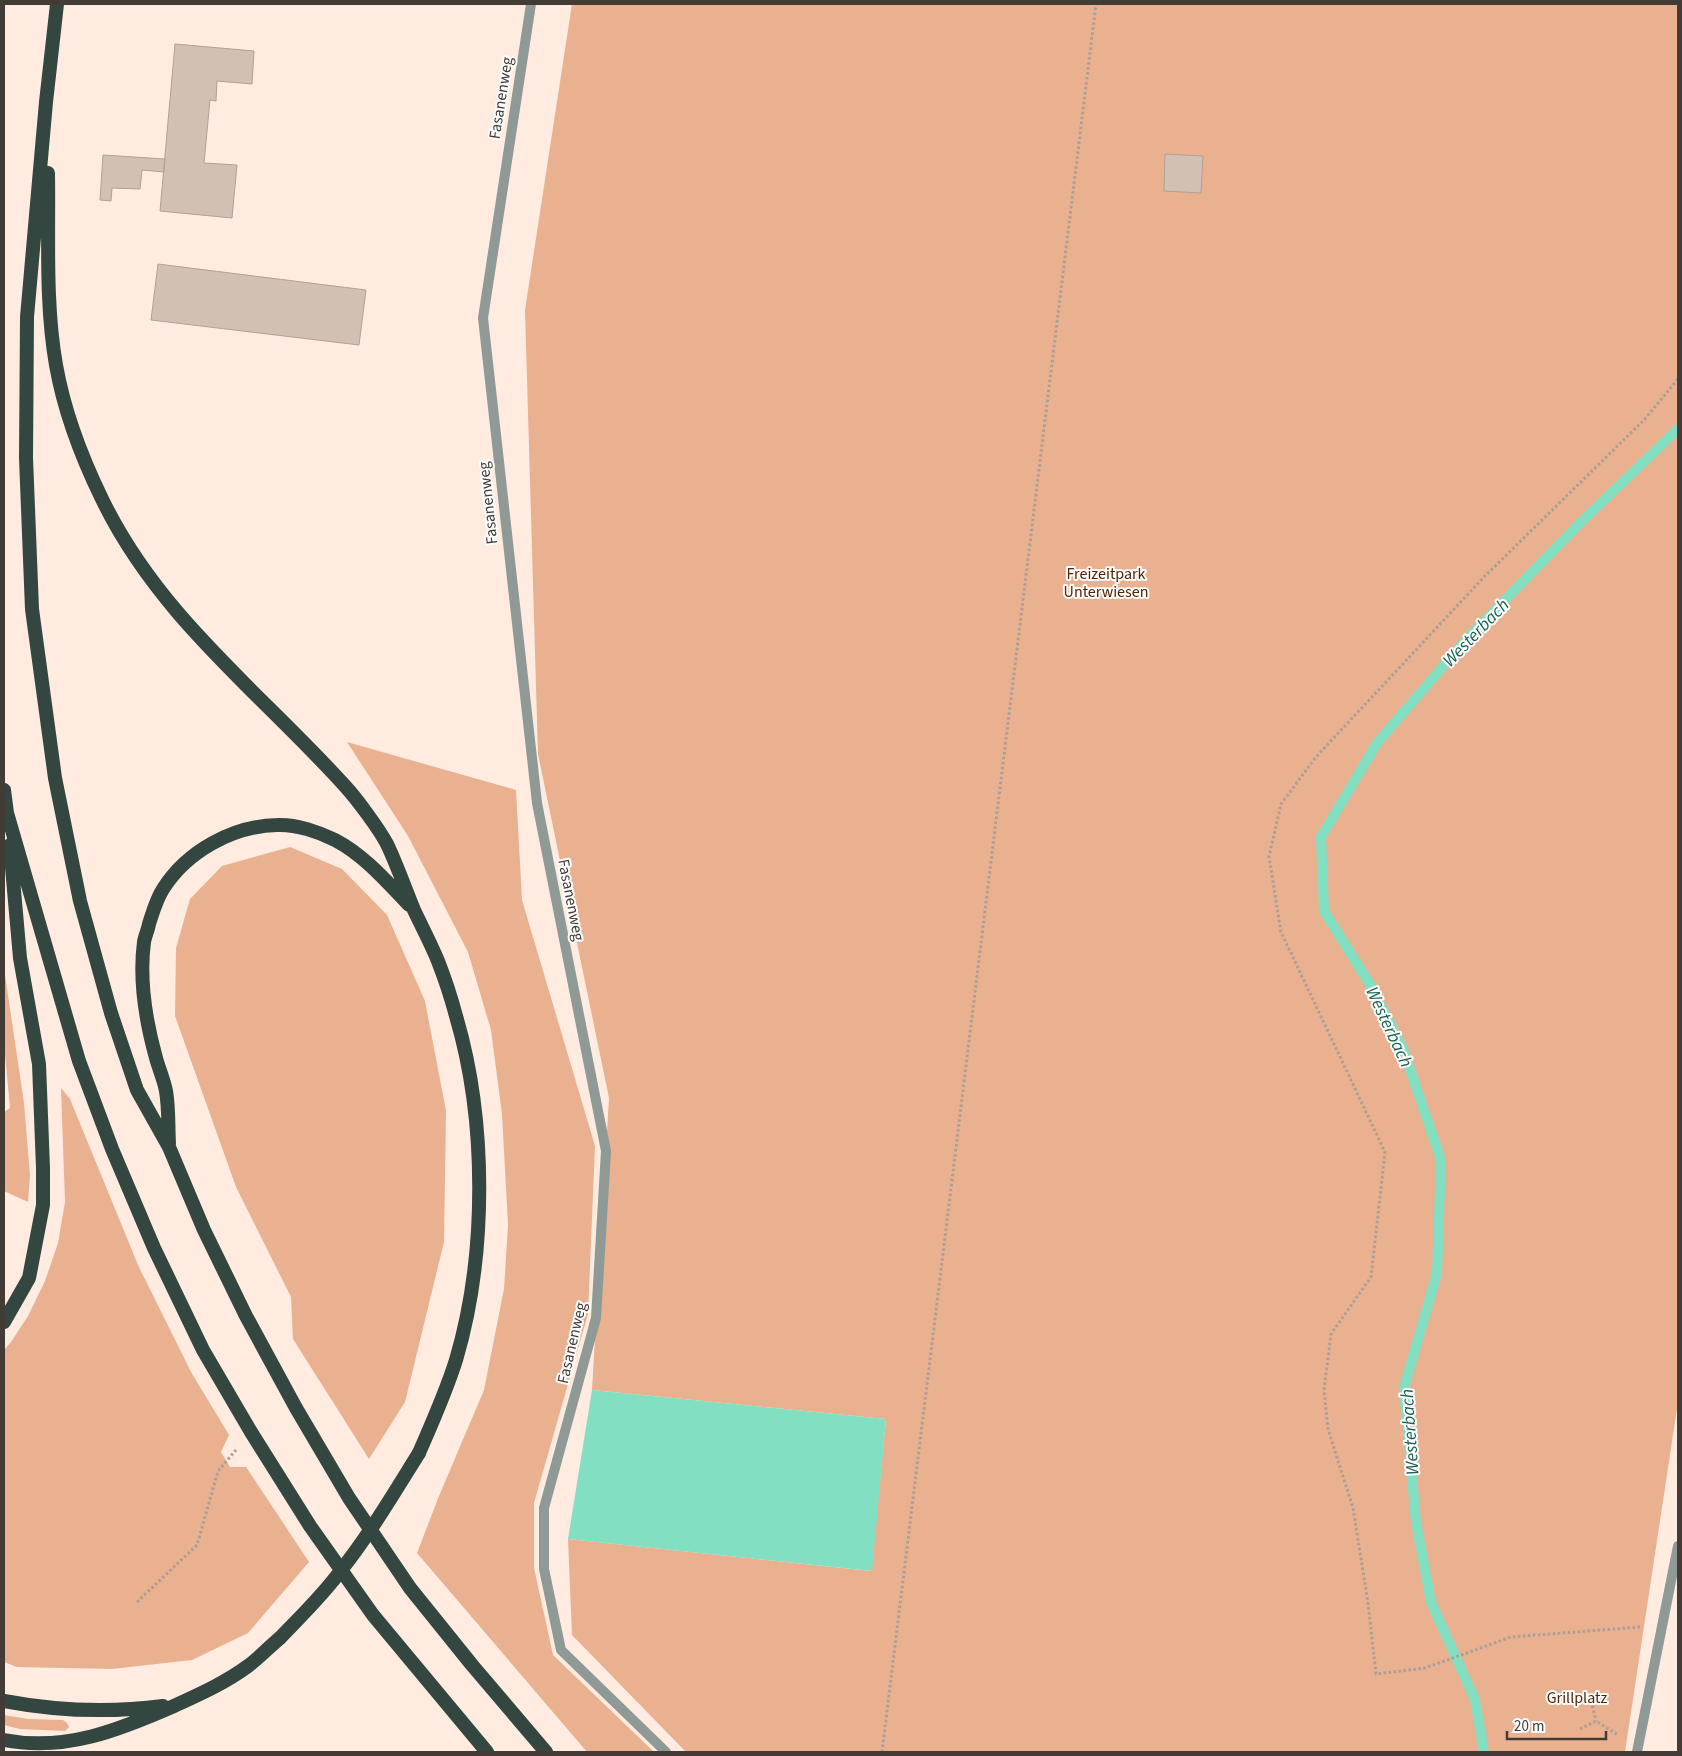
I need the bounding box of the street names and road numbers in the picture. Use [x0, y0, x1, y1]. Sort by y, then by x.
street label: Fasanenweg [484, 55, 518, 141]
street label: Fasanenweg [473, 461, 503, 545]
street label: Fasanenweg [552, 857, 590, 943]
street label: Fasanenweg [552, 1300, 592, 1386]

